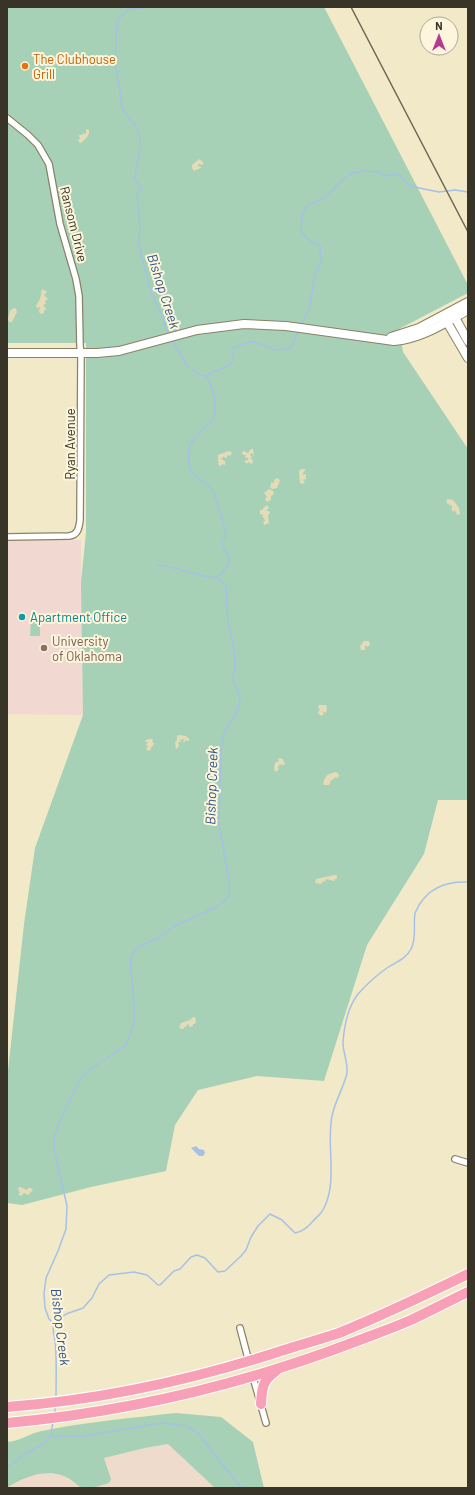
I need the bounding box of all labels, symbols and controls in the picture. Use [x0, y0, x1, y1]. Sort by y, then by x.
north arrow [419, 16, 459, 56]
text: N [435, 19, 443, 32]
place label: The Clubhouse Grill [33, 51, 116, 82]
marker: The Clubhouse Grill [20, 61, 30, 71]
street label: Ransom Drive [57, 185, 91, 263]
water label: Bishop Creek [144, 251, 184, 331]
street label: Ryan Avenue [62, 408, 78, 480]
place label: Apartment Office [30, 609, 127, 625]
marker: Apartment Office [17, 612, 27, 622]
place label: University of Oklahoma [52, 633, 122, 664]
marker: University of Oklahoma [39, 643, 49, 653]
water label: Bishop Creek [201, 747, 221, 825]
water label: Bishop Creek [48, 1287, 74, 1367]

